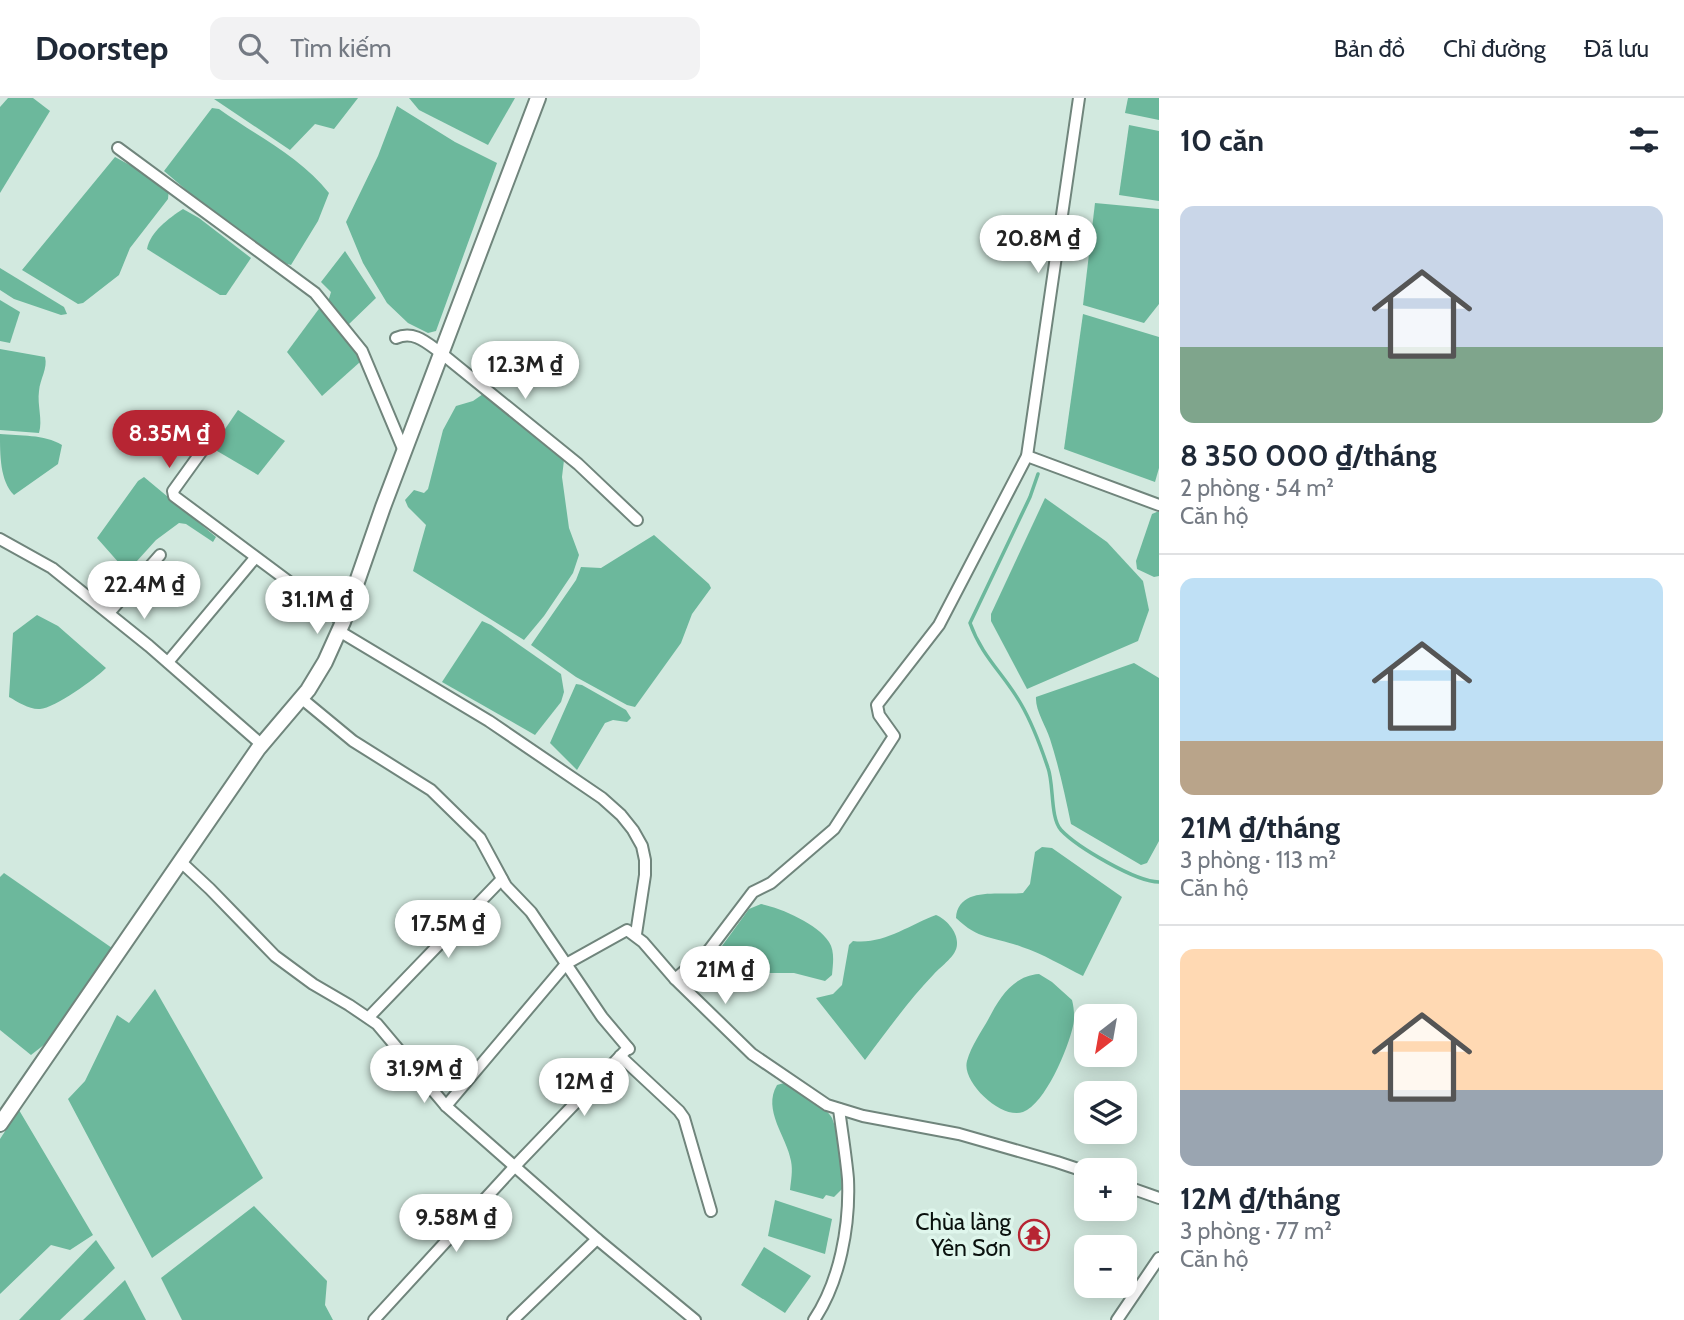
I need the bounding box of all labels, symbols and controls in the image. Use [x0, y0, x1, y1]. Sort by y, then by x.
search box [210, 17, 700, 80]
text: Doorstep [35, 28, 168, 68]
icon: search [234, 29, 272, 67]
text: Tìm kiếm [290, 32, 392, 64]
text: Bản đồ [1334, 34, 1405, 63]
text: Chỉ đường [1443, 34, 1546, 63]
text: Đã lưu [1584, 34, 1649, 63]
icon: filters [1625, 121, 1663, 159]
text: 10 căn [1180, 122, 1264, 159]
pin: 20.8M ₫ [973, 216, 1103, 275]
text: 20.8M ₫ [996, 224, 1080, 252]
icon: home [1359, 251, 1485, 377]
pin: 12.3M ₫ [460, 342, 590, 401]
text: 12.3M ₫ [487, 350, 563, 378]
pin: 8.35M ₫ [104, 410, 234, 470]
text: 8.35M ₫ [128, 419, 210, 447]
text: 8 350 000 ₫/tháng [1180, 437, 1437, 474]
text: 2 phòng · 54 m² [1180, 474, 1334, 502]
text: Căn hộ [1180, 502, 1248, 530]
pin: 22.4M ₫ [79, 561, 209, 621]
text: 22.4M ₫ [103, 570, 185, 598]
pin: 31.1M ₫ [252, 576, 382, 636]
text: 31.1M ₫ [281, 585, 353, 613]
icon: home [1359, 623, 1485, 749]
text: 21M ₫/tháng [1180, 809, 1340, 846]
text: 3 phòng · 113 m² [1180, 846, 1336, 874]
text: Căn hộ [1180, 874, 1248, 902]
pin: 17.5M ₫ [383, 900, 513, 960]
text: 17.5M ₫ [411, 909, 485, 937]
pin: 21M ₫ [676, 946, 774, 1006]
text: 21M ₫ [696, 955, 754, 983]
icon: home [1359, 994, 1485, 1120]
north arrow [1074, 1004, 1138, 1068]
map controls [1074, 1004, 1137, 1298]
pin: 31.9M ₫ [359, 1046, 489, 1105]
text: 31.9M ₫ [386, 1054, 462, 1082]
pin: 12M ₫ [535, 1058, 633, 1118]
text: 12M ₫ [555, 1067, 613, 1095]
button: layers [1074, 1081, 1137, 1144]
button: + [1074, 1158, 1137, 1221]
text: 12M ₫/tháng [1180, 1180, 1340, 1217]
pin: 9.58M ₫ [391, 1194, 521, 1254]
text: 9.58M ₫ [415, 1203, 497, 1231]
place label: Chùa làng Yên Sơn [915, 1208, 1012, 1262]
text: 3 phòng · 77 m² [1180, 1217, 1332, 1245]
temple icon: Chùa làng Yên Sơn [1017, 1218, 1051, 1252]
button: − [1074, 1235, 1137, 1298]
text: Căn hộ [1180, 1245, 1248, 1273]

